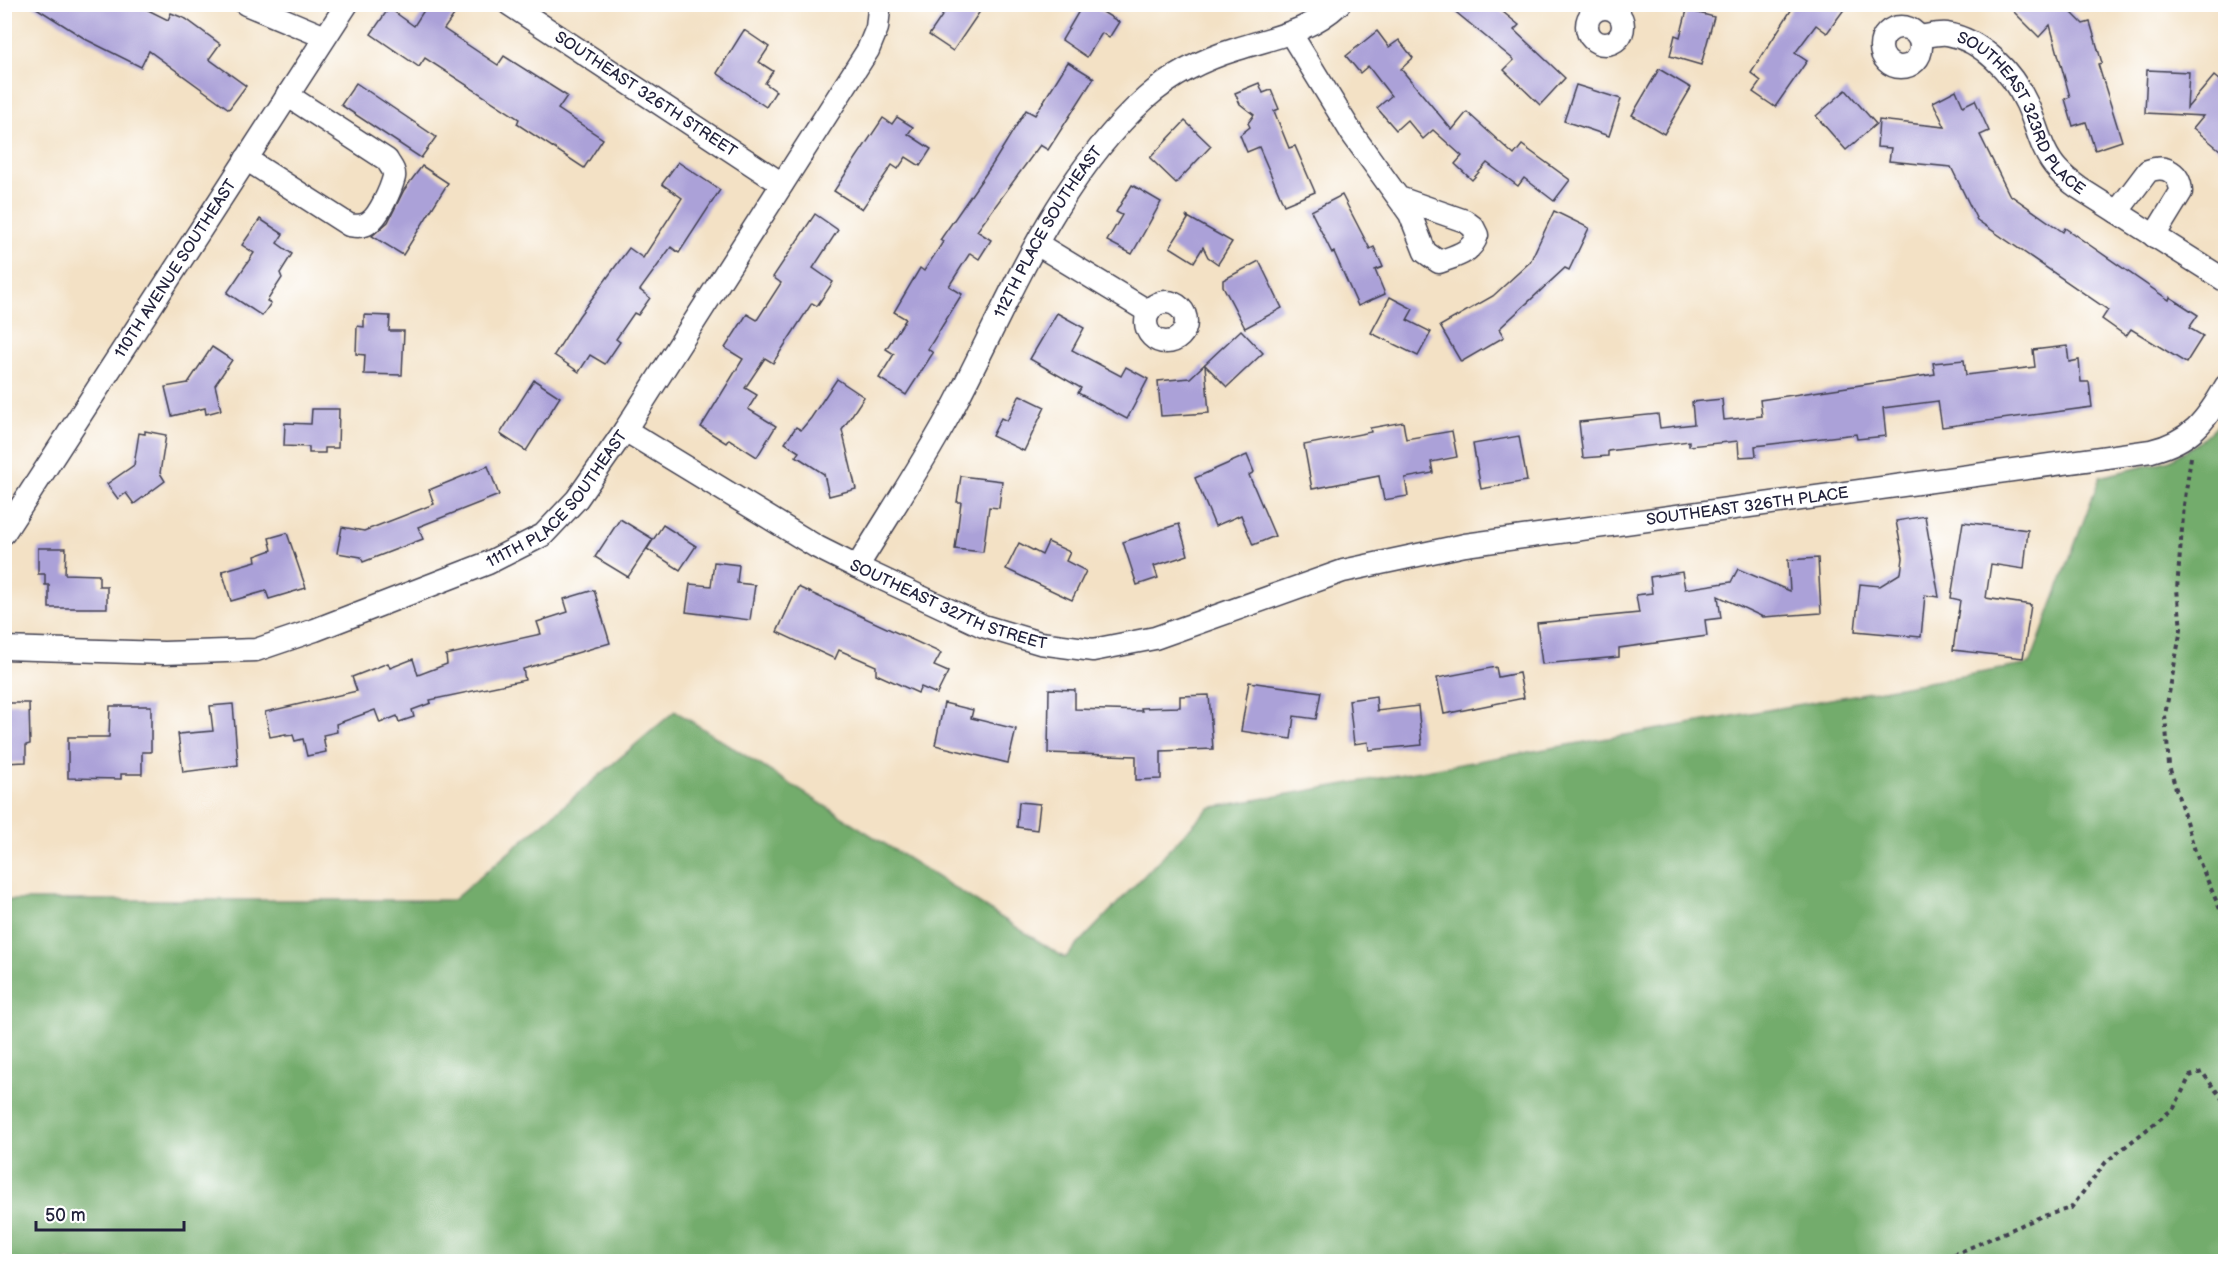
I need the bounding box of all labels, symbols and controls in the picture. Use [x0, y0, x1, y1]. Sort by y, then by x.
street label: SOUTHEAST 326TH STREET [551, 27, 741, 161]
street label: SOUTHEAST 323RD PLACE [1954, 28, 2089, 199]
street label: 112TH PLACE SOUTHEAST [990, 142, 1107, 321]
street label: 110TH AVENUE SOUTHEAST [111, 176, 240, 362]
street label: 111TH PLACE SOUTHEAST [483, 426, 631, 572]
street label: SOUTHEAST 326TH PLACE [1645, 483, 1850, 530]
street label: SOUTHEAST 327TH STREET [847, 556, 1049, 653]
scale bar [36, 1194, 184, 1232]
text: 50 m [45, 1205, 86, 1226]

